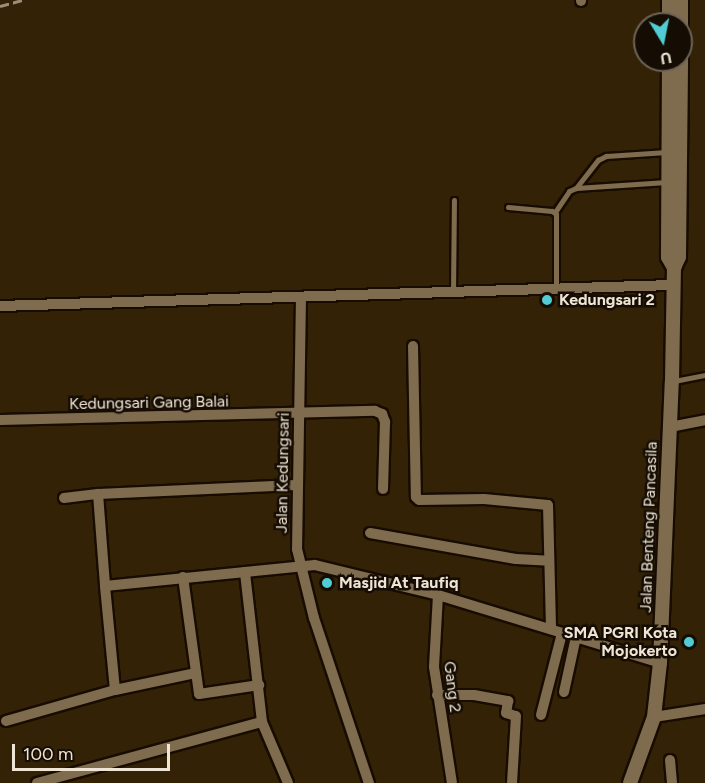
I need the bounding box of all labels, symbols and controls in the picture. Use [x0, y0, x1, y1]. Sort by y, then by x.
north arrow [633, 12, 693, 72]
text: U [659, 48, 673, 69]
place label: Kedungsari 2 [559, 290, 655, 310]
marker: Kedungsari 2 [540, 293, 554, 307]
street label: Kedungsari Gang Balai [69, 392, 229, 414]
street label: Jalan Kedungsari [272, 413, 294, 533]
street label: Jalan Benteng Pancasila [636, 441, 662, 613]
place label: Masjid At Taufiq [339, 573, 458, 593]
marker: Masjid At Taufiq [320, 576, 334, 590]
place label: SMA PGRI Kota Mojokerto [564, 623, 677, 661]
marker: SMA PGRI Kota Mojokerto [682, 635, 696, 649]
street label: Gang 2 [439, 660, 465, 714]
scale bar [15, 732, 172, 770]
text: 100 m [23, 743, 73, 765]

